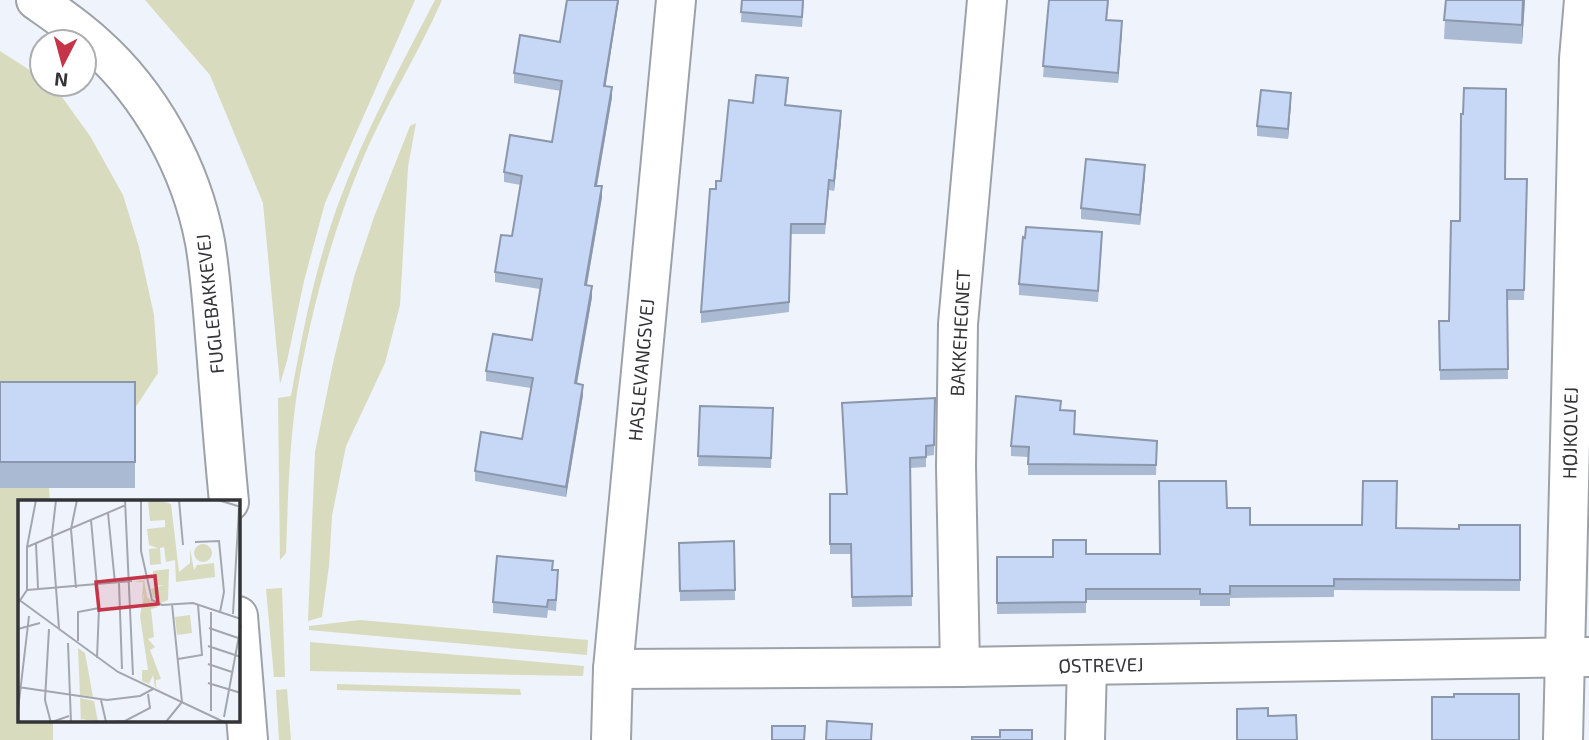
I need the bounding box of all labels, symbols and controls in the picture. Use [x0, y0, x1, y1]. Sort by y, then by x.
north arrow [28, 28, 98, 98]
text: N [53, 68, 69, 93]
street label: FUGLEBAKKEVEJ [191, 233, 228, 375]
street label: BAKKEHEGNET [945, 269, 974, 397]
street label: HASLEVANGSVEJ [623, 298, 658, 442]
street label: HØJKOLVEJ [1557, 387, 1582, 479]
inset map [18, 500, 240, 722]
street label: ØSTREVEJ [1058, 652, 1144, 677]

